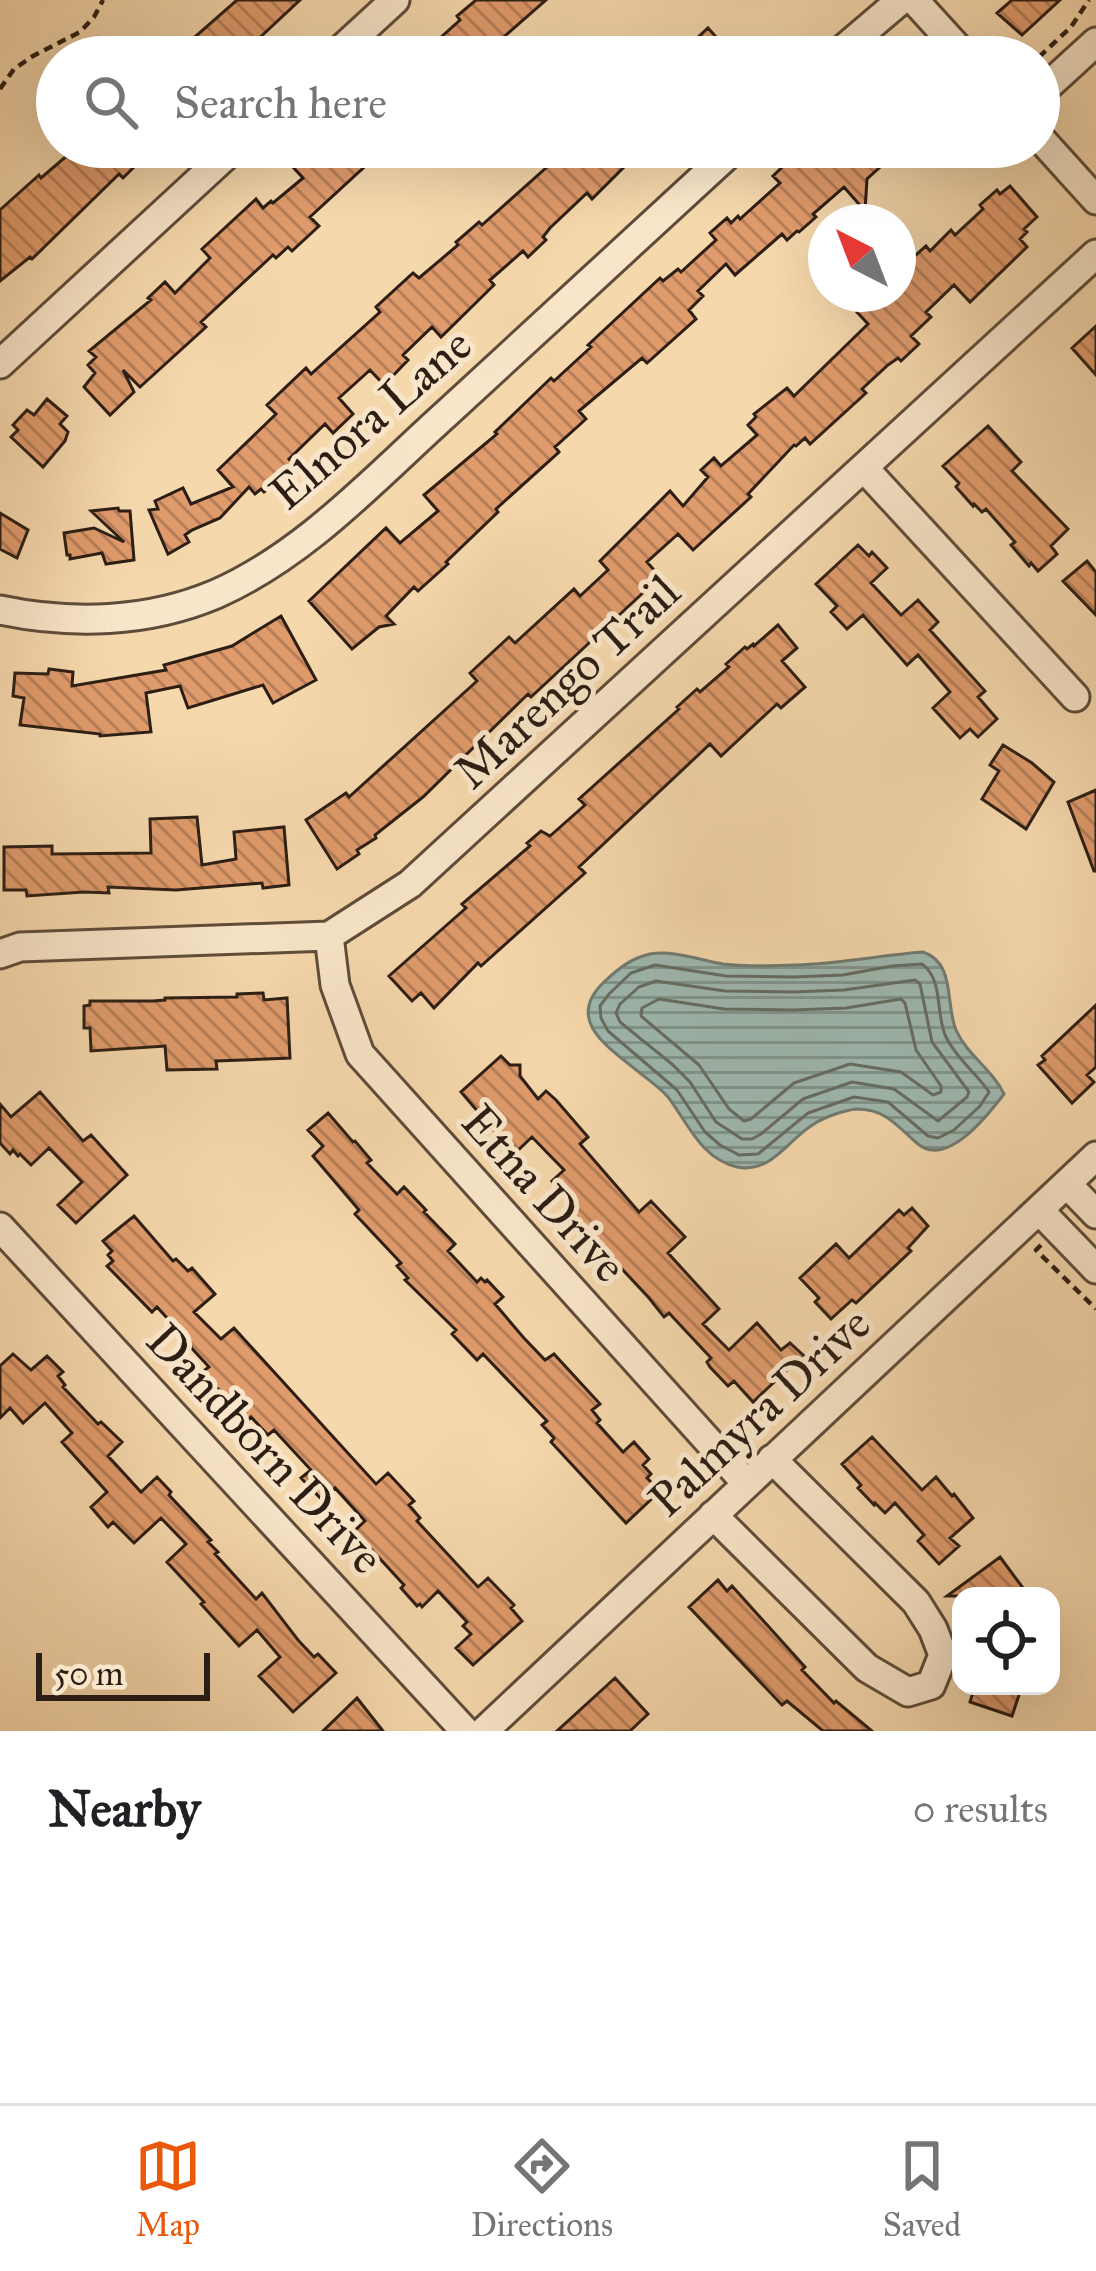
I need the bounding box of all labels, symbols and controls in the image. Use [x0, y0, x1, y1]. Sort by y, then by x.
search box [36, 36, 1060, 168]
icon: search [78, 69, 144, 135]
text: Search here [174, 75, 387, 130]
north arrow [808, 204, 916, 312]
street label: Elnora Lane [257, 315, 483, 522]
street label: Marengo Trail [441, 562, 691, 801]
street label: Etna Drive [449, 1092, 640, 1294]
street label: Palmyra Drive [636, 1294, 882, 1529]
street label: Dandborn Drive [135, 1311, 397, 1586]
map controls [952, 1587, 1060, 1695]
button: locate [952, 1587, 1060, 1695]
scale bar [36, 1647, 210, 1700]
text: 50 m [54, 1654, 123, 1694]
text: Nearby [48, 1778, 200, 1840]
text: 0 results [913, 1785, 1048, 1833]
tab: Map [135, 2133, 201, 2245]
tab: Directions [471, 2133, 613, 2245]
tab: Saved [883, 2133, 961, 2245]

